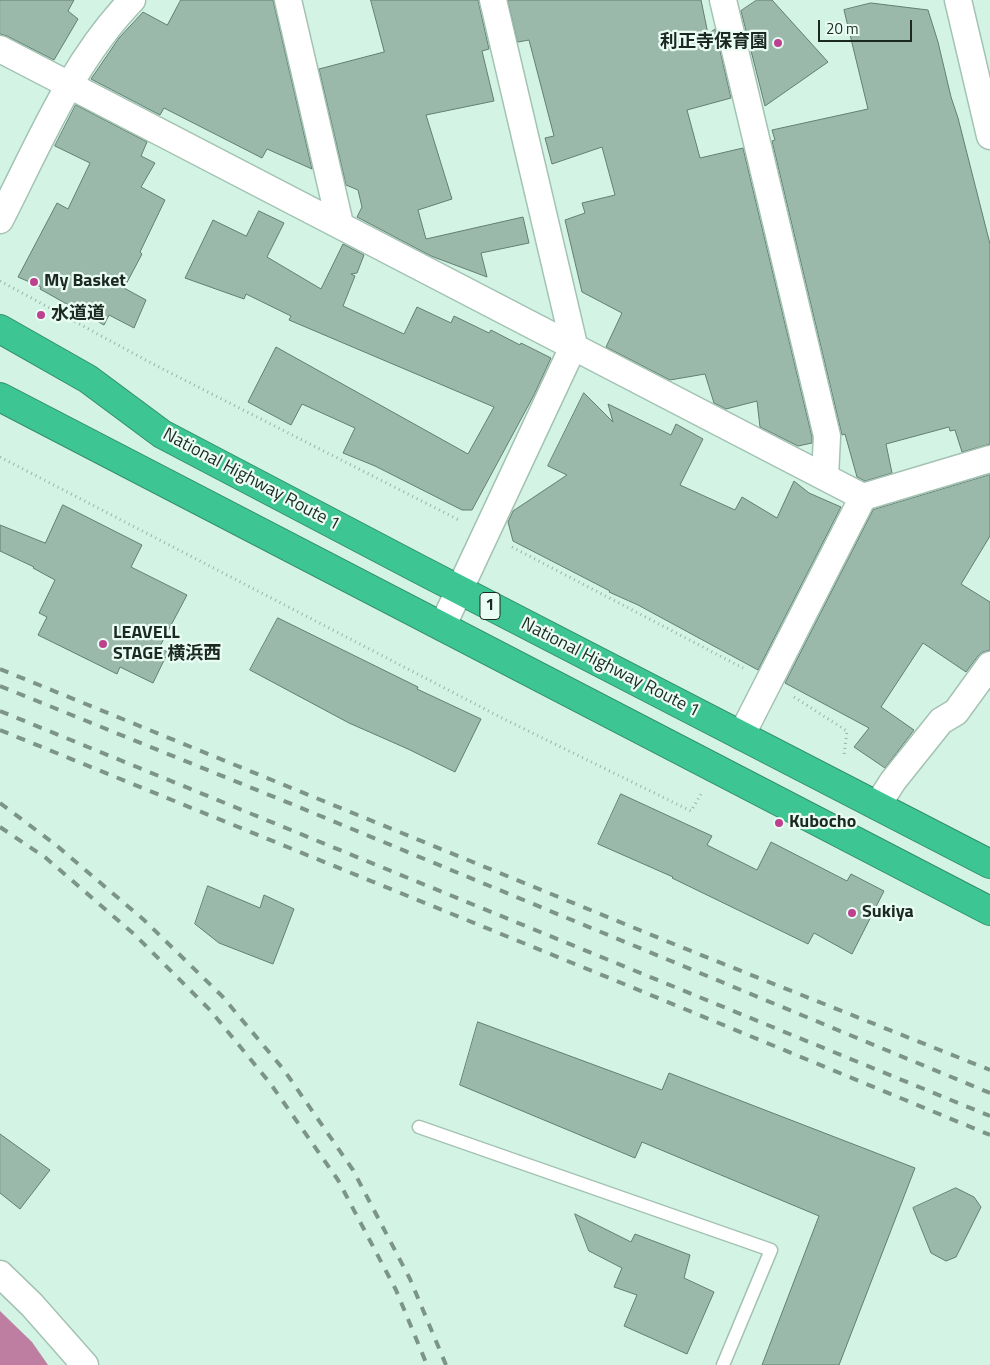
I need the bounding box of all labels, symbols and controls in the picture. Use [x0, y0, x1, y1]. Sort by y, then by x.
scale bar [820, 10, 914, 42]
text: 20 m [826, 17, 859, 40]
place label: 利正寺保育園 [660, 32, 768, 54]
marker: 利正寺保育園 [772, 37, 784, 49]
place label: My Basket [44, 271, 126, 293]
marker: My Basket [28, 276, 40, 288]
place label: 水道道 [51, 304, 105, 326]
marker: 水道道 [35, 309, 47, 321]
street label: National Highway Route 1 [159, 424, 343, 536]
road number: 1 [480, 592, 500, 620]
street label: National Highway Route 1 [517, 614, 703, 722]
place label: LEAVELL STAGE 横浜西 [113, 623, 221, 666]
marker: LEAVELL STAGE 横浜西 [97, 638, 109, 650]
place label: Kubocho [789, 812, 856, 834]
marker: Kubocho [773, 817, 785, 829]
place label: Sukiya [862, 902, 914, 924]
marker: Sukiya [846, 907, 858, 919]

